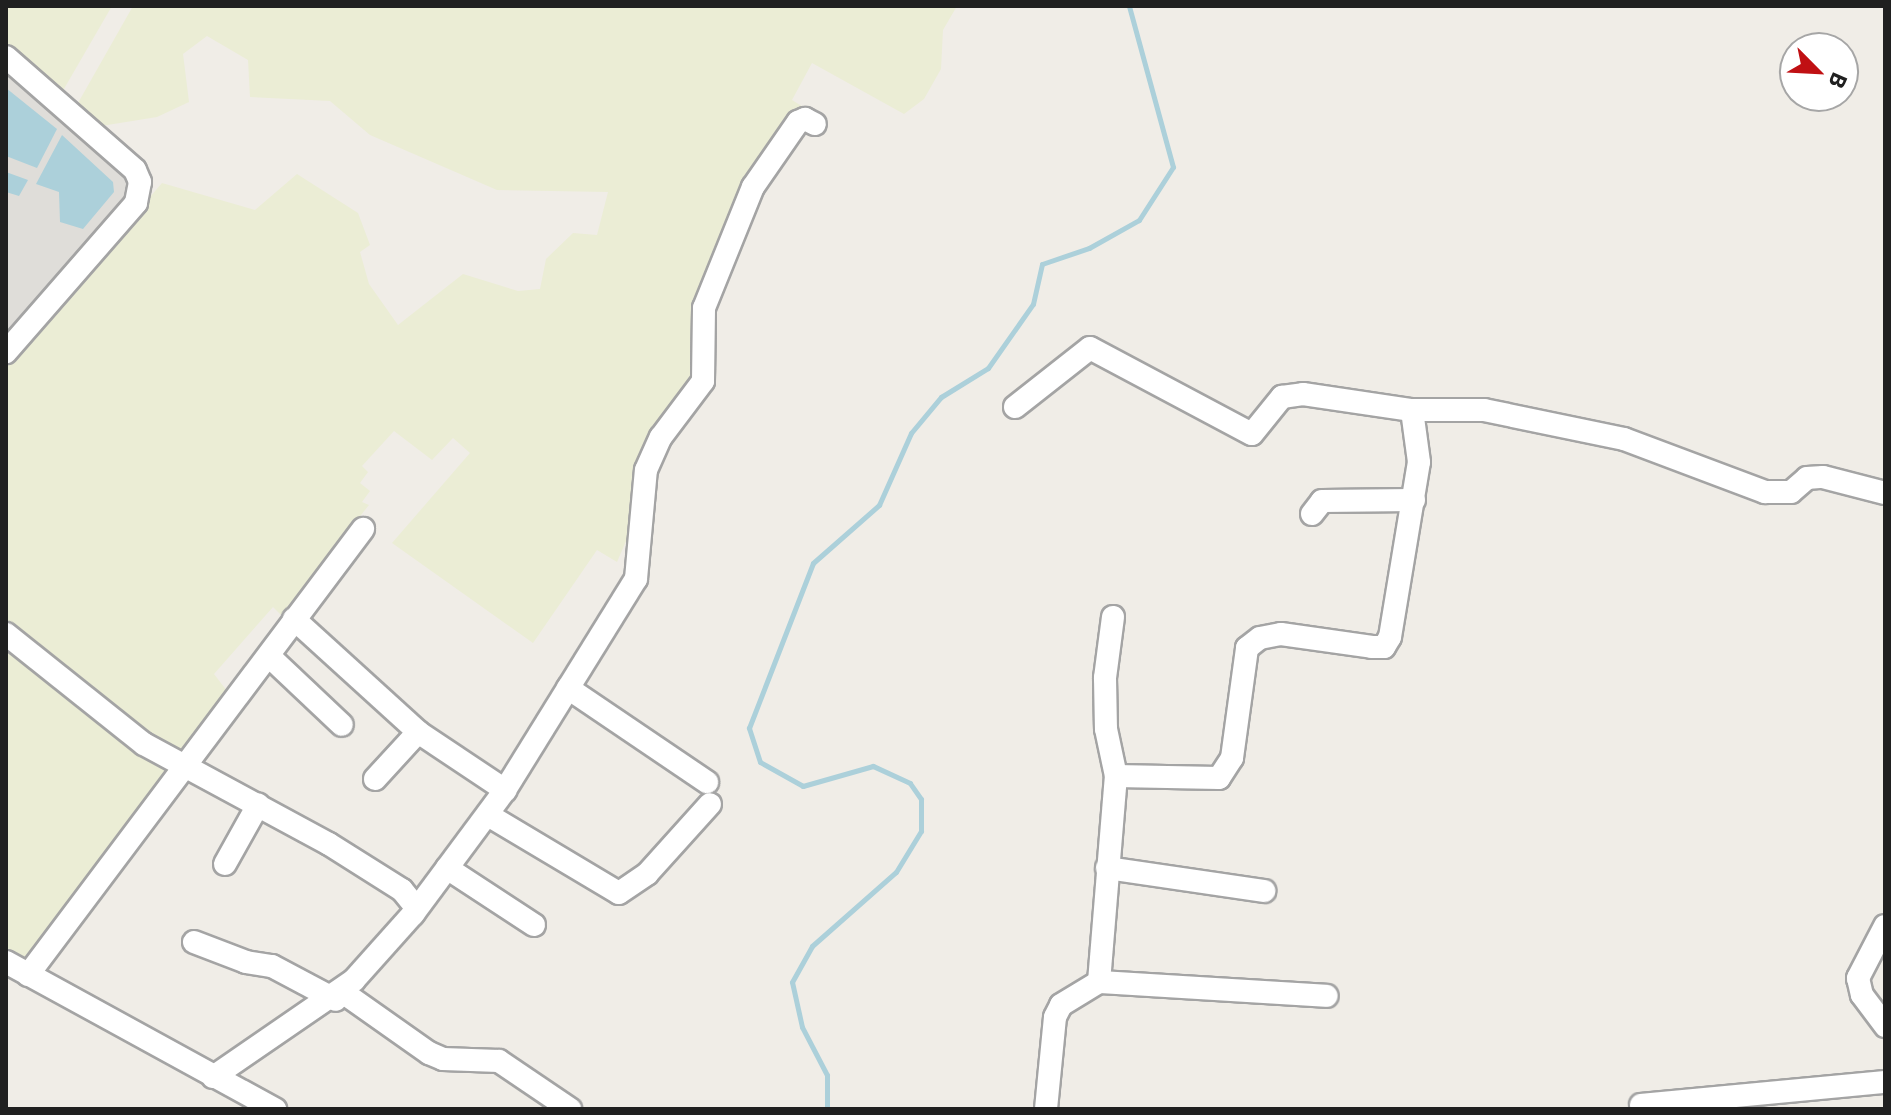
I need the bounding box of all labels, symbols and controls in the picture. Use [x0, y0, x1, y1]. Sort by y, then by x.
north arrow [1779, 32, 1859, 112]
text: B [1822, 68, 1856, 94]

